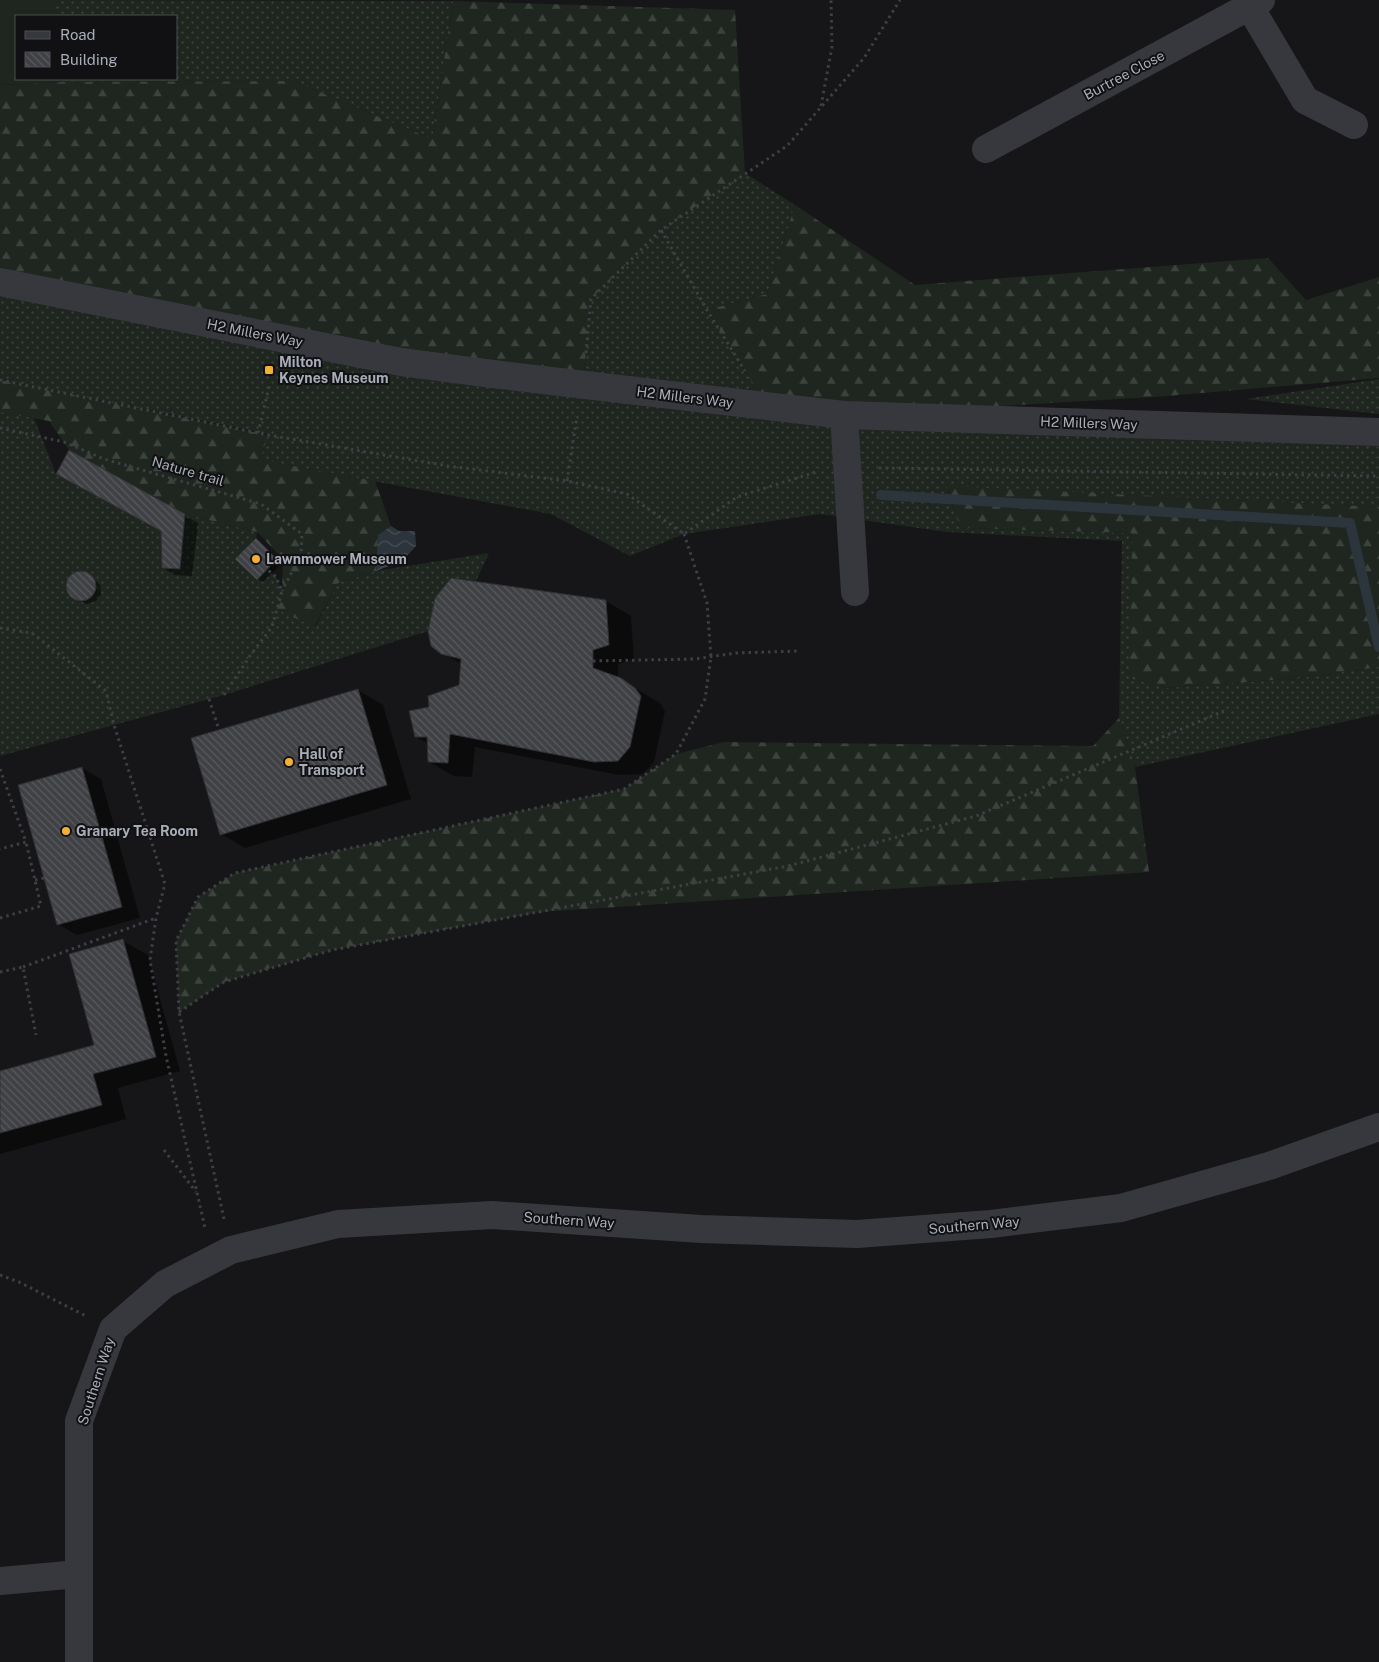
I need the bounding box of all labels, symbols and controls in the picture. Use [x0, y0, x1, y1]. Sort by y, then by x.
legend [15, 15, 178, 80]
text: Road [60, 26, 96, 43]
street label: Burtree Close [1081, 47, 1167, 103]
text: Building [60, 51, 118, 68]
street label: H2 Millers Way [206, 316, 305, 350]
place label: Milton Keynes Museum [279, 354, 389, 386]
marker: Milton Keynes Museum [263, 364, 275, 376]
street label: H2 Millers Way [636, 383, 735, 411]
street label: H2 Millers Way [1040, 413, 1139, 433]
street label: Nature trail [150, 453, 226, 489]
place label: Lawnmower Museum [266, 551, 407, 567]
marker: Lawnmower Museum [250, 553, 262, 565]
place label: Hall of Transport [299, 746, 365, 778]
marker: Hall of Transport [283, 756, 295, 768]
place label: Granary Tea Room [76, 823, 198, 839]
marker: Granary Tea Room [60, 825, 72, 837]
street label: Southern Way [523, 1209, 616, 1231]
street label: Southern Way [928, 1213, 1021, 1237]
street label: Southern Way [74, 1335, 118, 1427]

